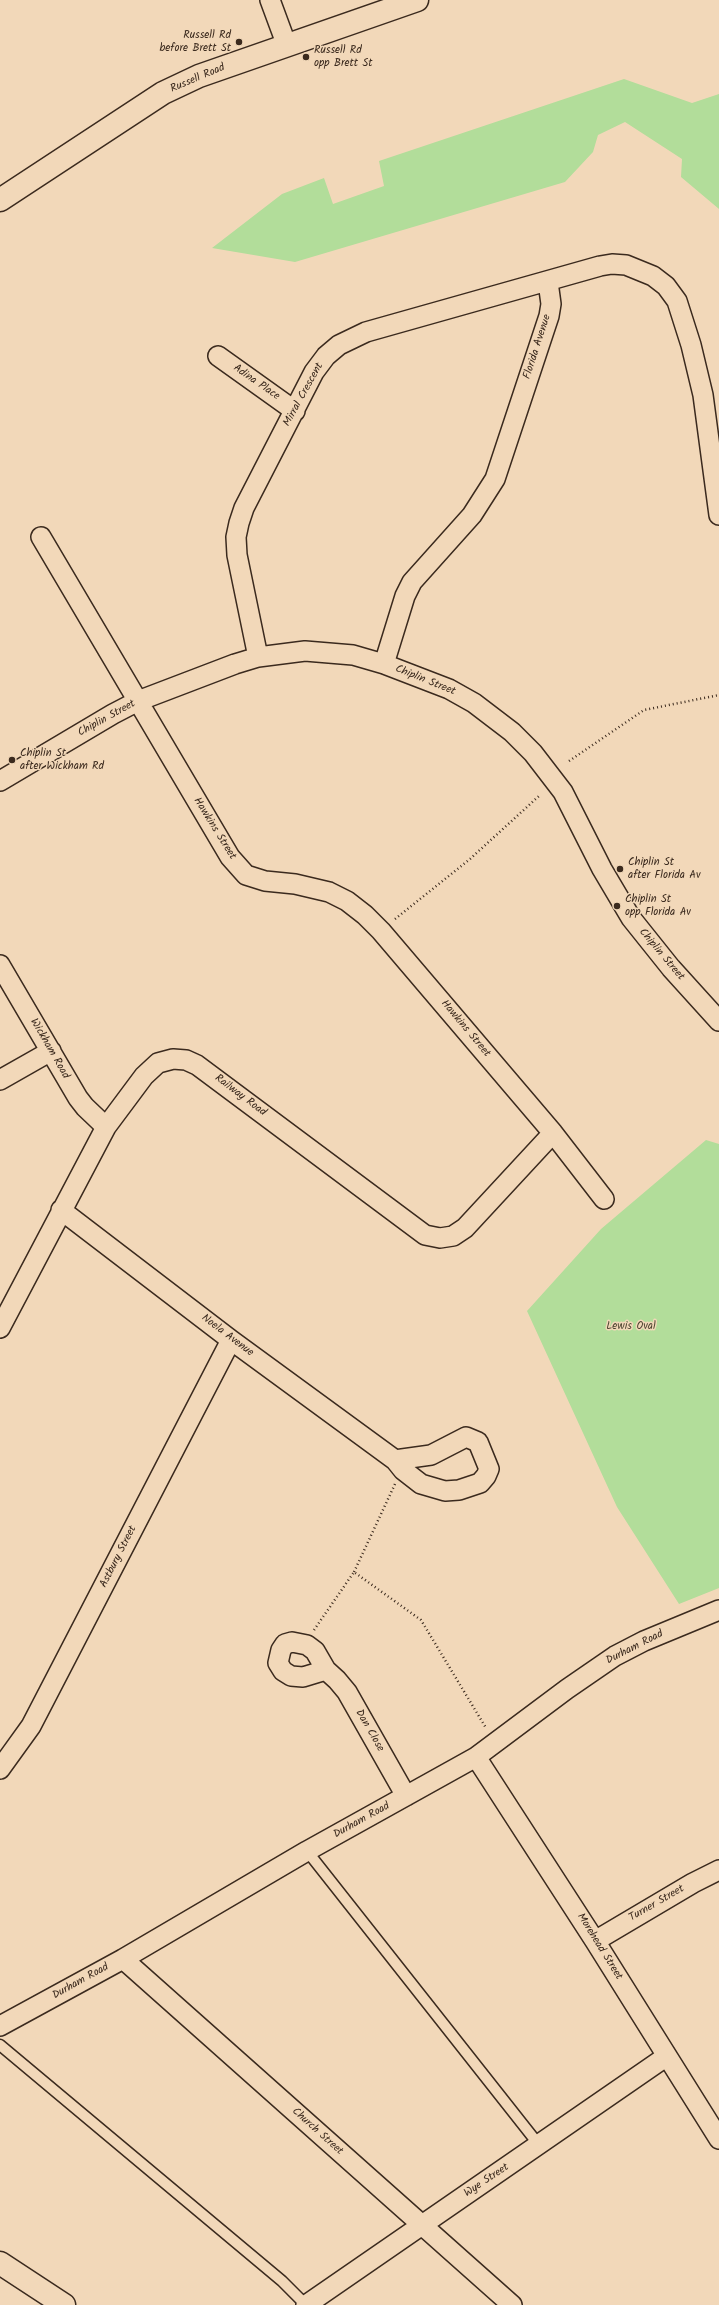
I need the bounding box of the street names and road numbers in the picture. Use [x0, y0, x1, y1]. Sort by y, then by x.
street label: Russell Road [169, 62, 227, 96]
street label: Florida Avenue [521, 313, 555, 381]
street label: Mirral Crescent [281, 361, 327, 429]
street label: Adina Place [230, 362, 282, 404]
street label: Chiplin Street [393, 663, 457, 699]
street label: Chiplin Street [76, 698, 138, 740]
street label: Hawkins Street [190, 796, 238, 862]
street label: Chiplin Street [635, 926, 687, 984]
street label: Hawkins Street [437, 998, 493, 1060]
street label: Wickham Road [26, 1016, 72, 1082]
street label: Railway Road [212, 1072, 268, 1120]
street label: Noela Avenue [198, 1312, 256, 1360]
street label: Astbury Street [98, 1524, 140, 1590]
street label: Durham Road [604, 1628, 666, 1668]
street label: Dan Close [352, 1708, 386, 1754]
street label: Durham Road [332, 1800, 392, 1842]
street label: Turner Street [627, 1883, 687, 1925]
street label: Morehead Street [573, 1911, 625, 1983]
street label: Durham Road [51, 1961, 111, 2003]
street label: Church Street [289, 2106, 345, 2158]
street label: Wye Street [462, 2161, 512, 2201]

